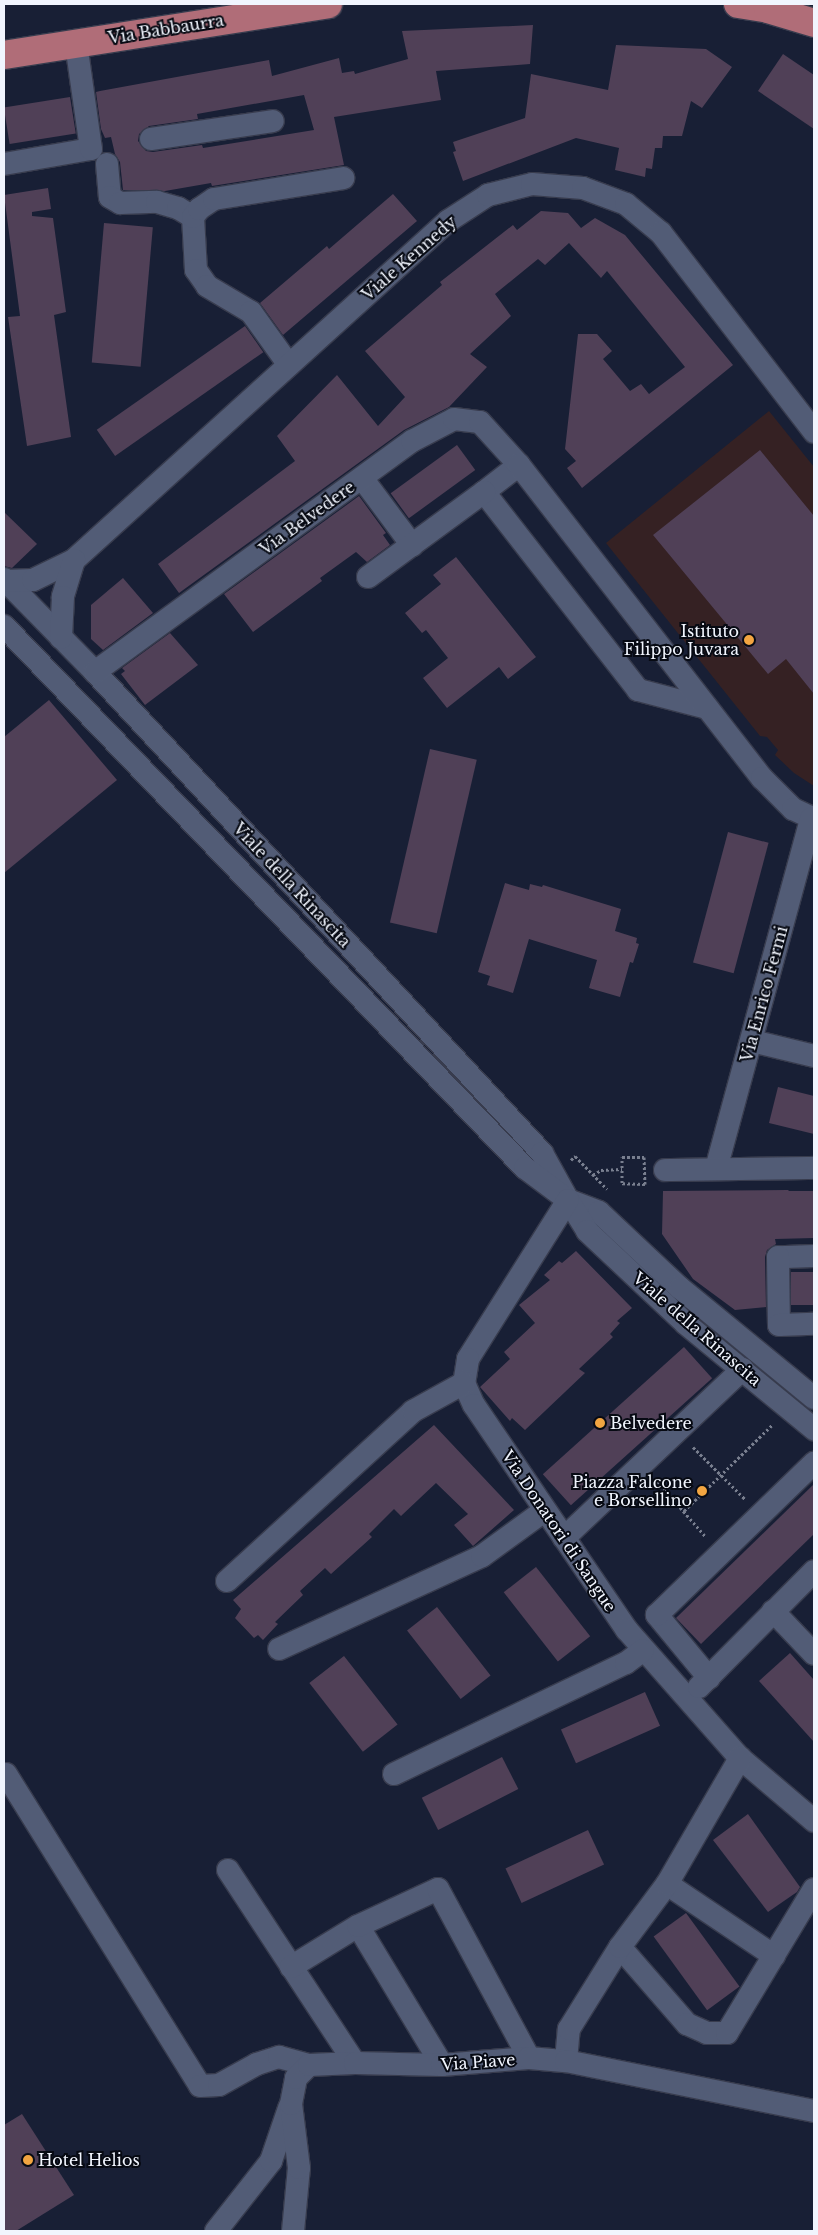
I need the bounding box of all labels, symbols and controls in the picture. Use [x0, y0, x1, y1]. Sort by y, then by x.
street label: Via Babbaurra [107, 10, 225, 48]
street label: Viale Kennedy [358, 212, 460, 304]
street label: Via Belvedere [256, 477, 358, 559]
place label: Istituto Filippo Juvara [624, 621, 739, 659]
marker: Istituto Filippo Juvara [743, 634, 755, 646]
street label: Viale della Rinascita [229, 819, 355, 951]
street label: Via Enrico Fermi [737, 924, 791, 1064]
street label: Viale della Rinascita [629, 1268, 765, 1390]
place label: Belvedere [610, 1413, 692, 1433]
marker: Belvedere [594, 1417, 606, 1429]
street label: Via Donatori di Sangue [498, 1447, 620, 1615]
place label: Piazza Falcone e Borsellino [572, 1472, 692, 1510]
marker: Piazza Falcone e Borsellino [696, 1485, 708, 1497]
street label: Via Piave [440, 2050, 516, 2074]
place label: Hotel Helios [38, 2150, 140, 2170]
marker: Hotel Helios [22, 2154, 34, 2166]

